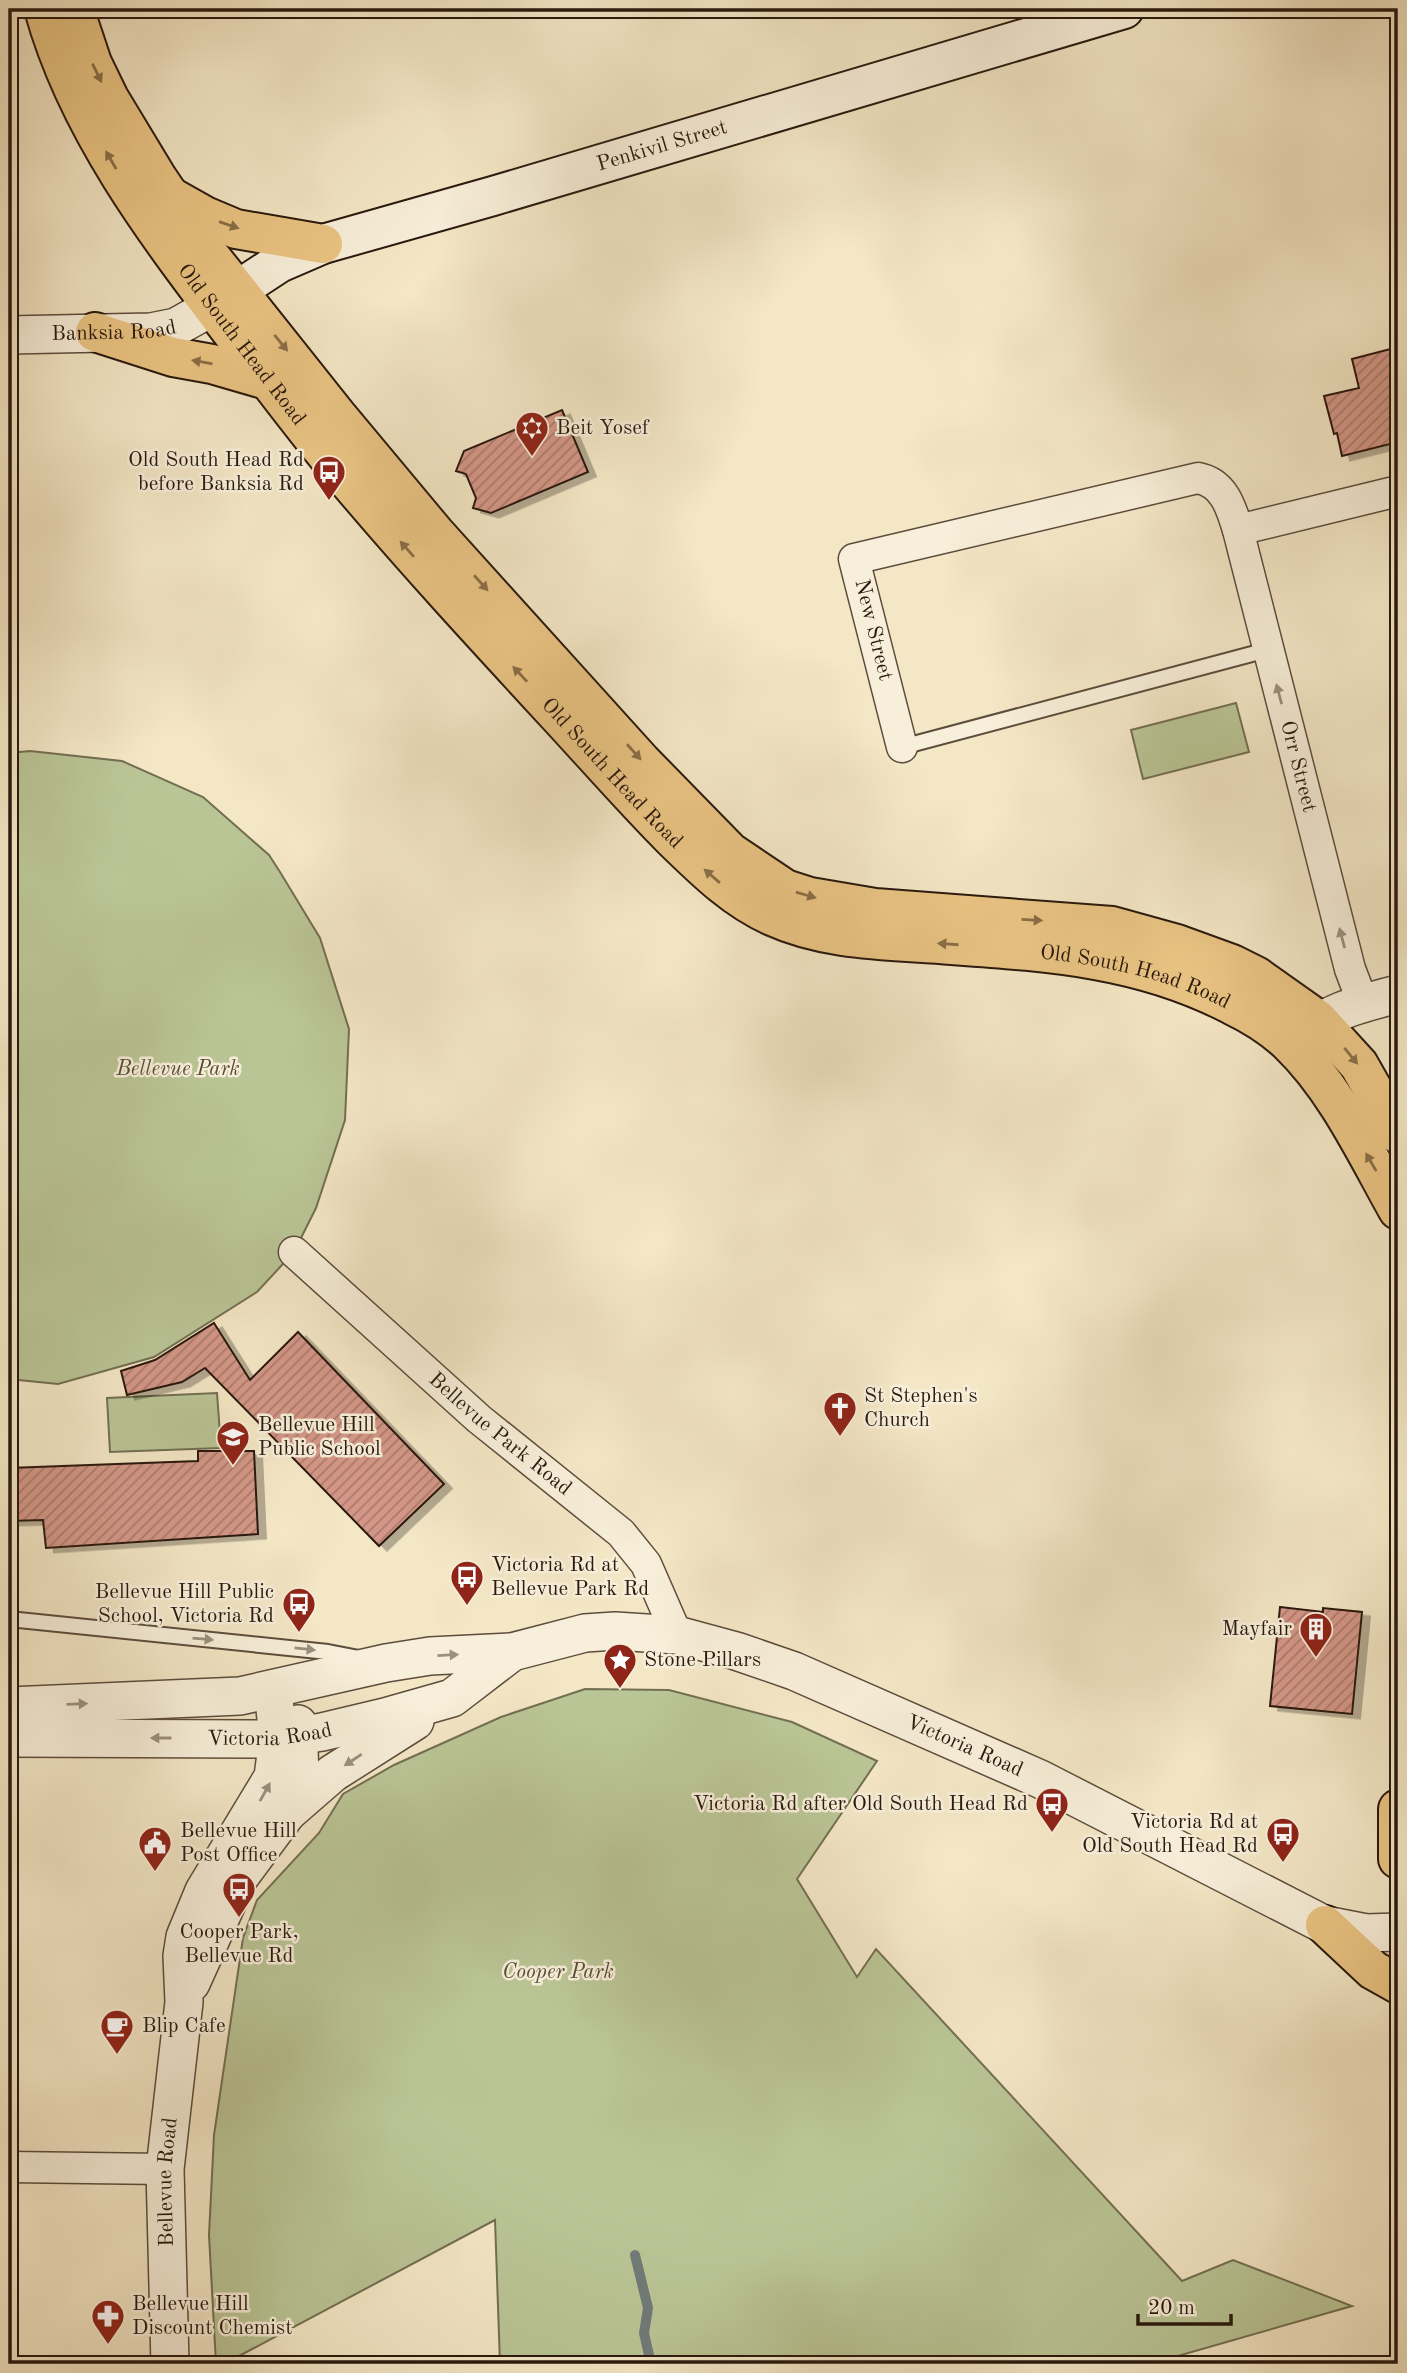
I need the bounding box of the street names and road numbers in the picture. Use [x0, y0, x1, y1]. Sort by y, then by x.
street label: Penkivil Street [594, 117, 730, 175]
street label: Old South Head Road [174, 260, 310, 429]
street label: Banksia Road [51, 317, 178, 345]
street label: New Street [850, 577, 896, 683]
street label: Old South Head Road [537, 694, 687, 853]
street label: Orr Street [1277, 719, 1320, 814]
street label: Old South Head Road [1039, 942, 1234, 1013]
street label: Bellevue Park Road [425, 1368, 576, 1499]
street label: Victoria Road [903, 1711, 1026, 1781]
street label: Victoria Road [207, 1719, 334, 1750]
street label: Bellevue Road [154, 2116, 181, 2247]

